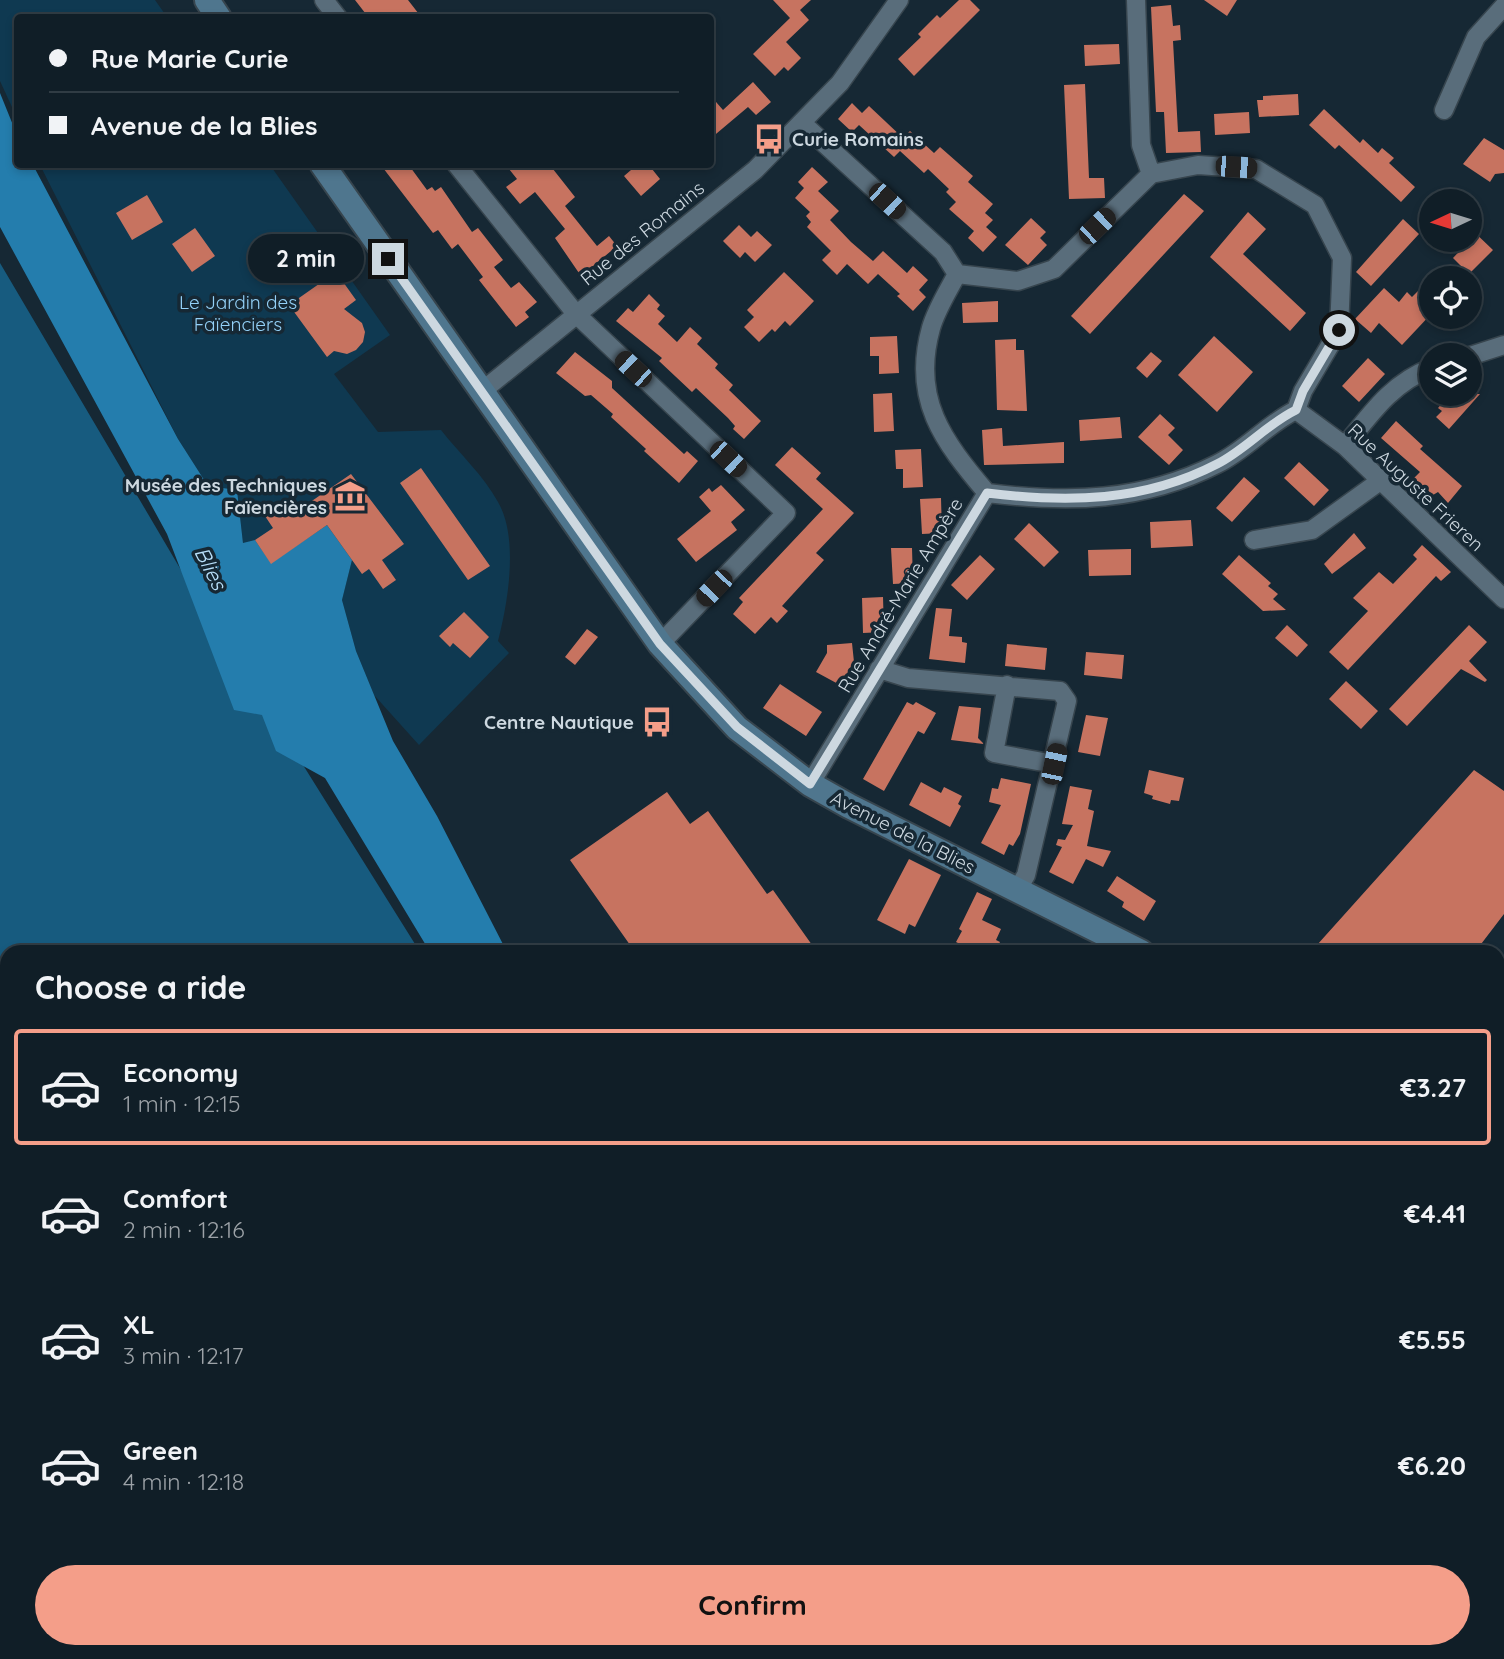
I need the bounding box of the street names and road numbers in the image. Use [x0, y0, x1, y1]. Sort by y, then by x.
street label: Rue des Romains [575, 176, 709, 290]
street label: Rue Auguste Frieren [1343, 418, 1489, 556]
street label: Rue André-Marie Ampère [832, 493, 968, 697]
street label: Avenue de la Blies [827, 785, 979, 879]

